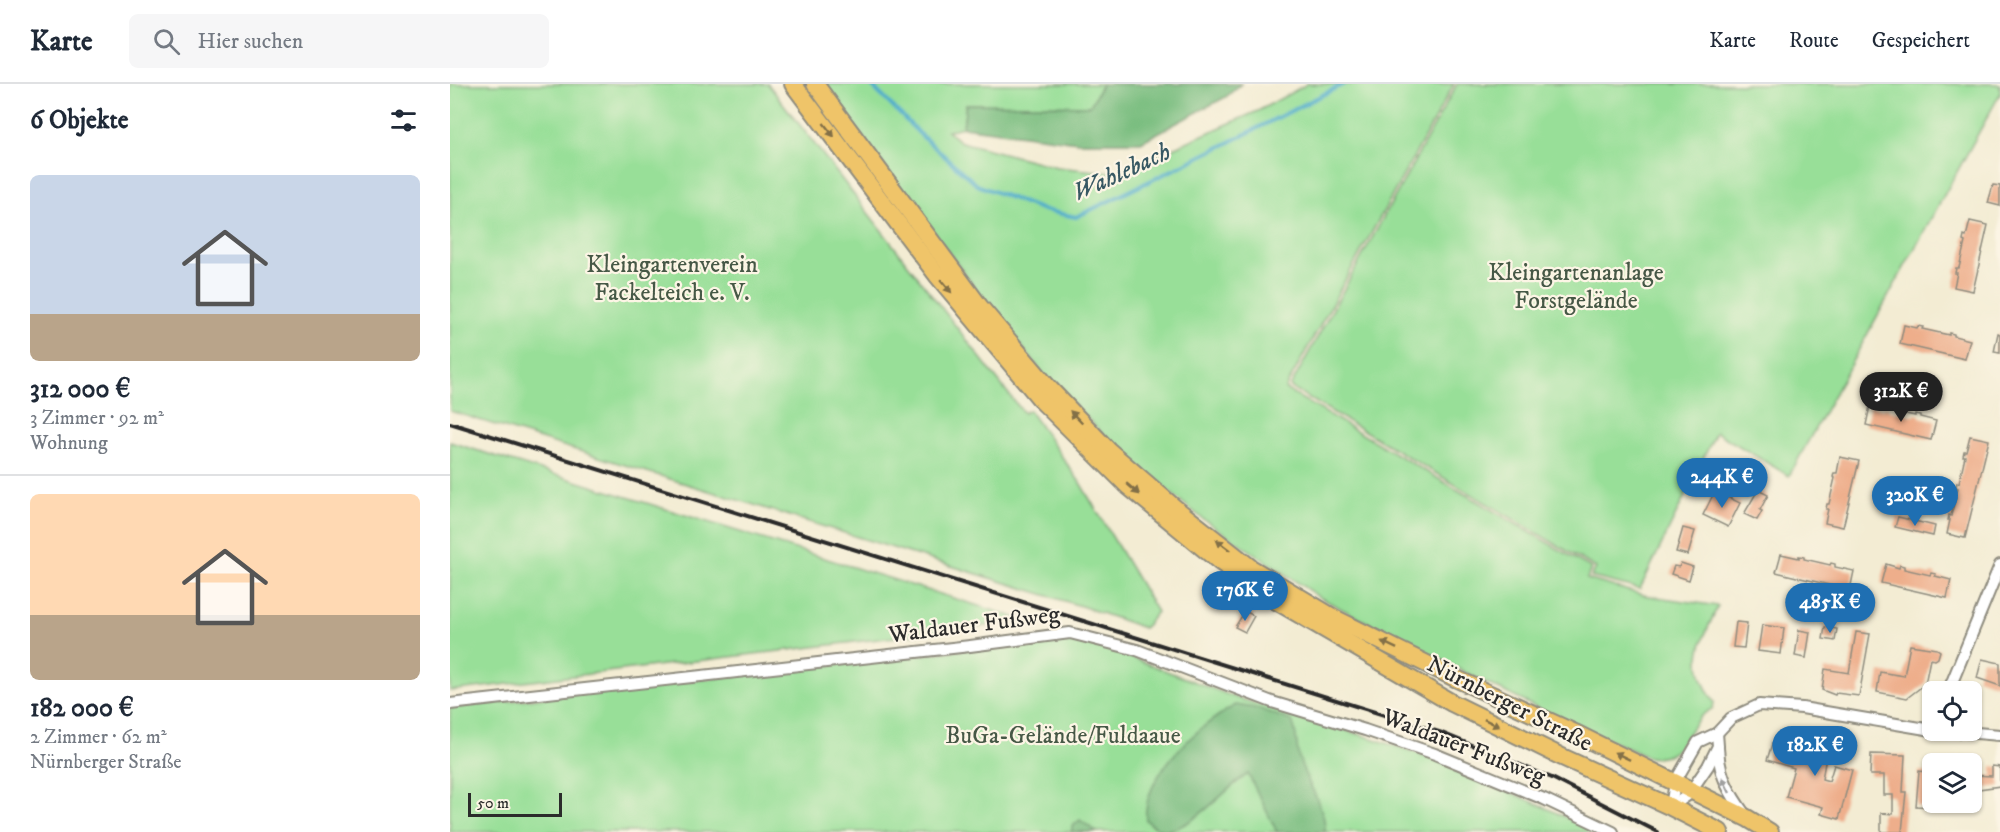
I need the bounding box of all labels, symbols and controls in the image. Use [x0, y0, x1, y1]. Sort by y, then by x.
search box [129, 14, 549, 68]
text: Karte [30, 24, 93, 59]
icon: search [150, 25, 183, 58]
text: Hier suchen [198, 28, 303, 55]
text: Karte [1709, 28, 1756, 54]
text: Route [1789, 28, 1839, 54]
text: Gespeichert [1872, 28, 1970, 54]
text: 6 Objekte [30, 104, 129, 137]
icon: filters [387, 104, 420, 137]
one-way arrow [822, 123, 834, 138]
water label: Wahlebach [1067, 135, 1176, 209]
icon: home [171, 214, 279, 322]
park label: Kleingartenverein Fackelteich e. V. [586, 250, 758, 308]
park label: Kleingartenanlage Forstgelände [1488, 258, 1664, 316]
one-way arrow [940, 278, 953, 294]
pin: 312K € [1852, 372, 1950, 423]
text: 312 000 € [30, 373, 130, 406]
text: 312K € [1874, 379, 1928, 404]
text: 3 Zimmer · 92 m² [30, 406, 164, 431]
one-way arrow [1070, 410, 1084, 424]
text: Wohnung [30, 431, 108, 456]
pin: 244K € [1673, 458, 1771, 509]
text: 244K € [1691, 465, 1753, 490]
pin: 320K € [1866, 476, 1964, 527]
one-way arrow [1125, 482, 1140, 495]
text: 320K € [1886, 483, 1944, 508]
icon: home [171, 533, 279, 641]
one-way arrow [1215, 540, 1230, 552]
pin: 176K € [1196, 571, 1294, 622]
text: 176K € [1216, 578, 1274, 603]
pin: 485K € [1781, 583, 1879, 634]
text: 485K € [1799, 590, 1861, 615]
street label: Waldauer Fußweg [886, 600, 1062, 651]
one-way arrow [1381, 641, 1398, 650]
street label: Nürnberger Straße [1422, 649, 1597, 759]
map controls [1922, 681, 1982, 813]
button: locate [1922, 681, 1982, 741]
text: 182 000 € [30, 692, 134, 725]
street label: Waldauer Fußweg [1377, 702, 1550, 792]
one-way arrow [1483, 718, 1500, 727]
park label: BuGa-Gelände/Fuldaaue [945, 721, 1181, 751]
text: 2 Zimmer · 62 m² [30, 725, 167, 750]
pin: 182K € [1766, 726, 1864, 777]
text: 182K € [1786, 733, 1844, 758]
text: Nürnberger Straße [30, 750, 182, 775]
one-way arrow [1614, 751, 1631, 761]
button: layers [1922, 753, 1982, 813]
one-way arrow [1722, 776, 1731, 793]
scale bar [468, 790, 562, 818]
text: 50 m [477, 793, 509, 813]

